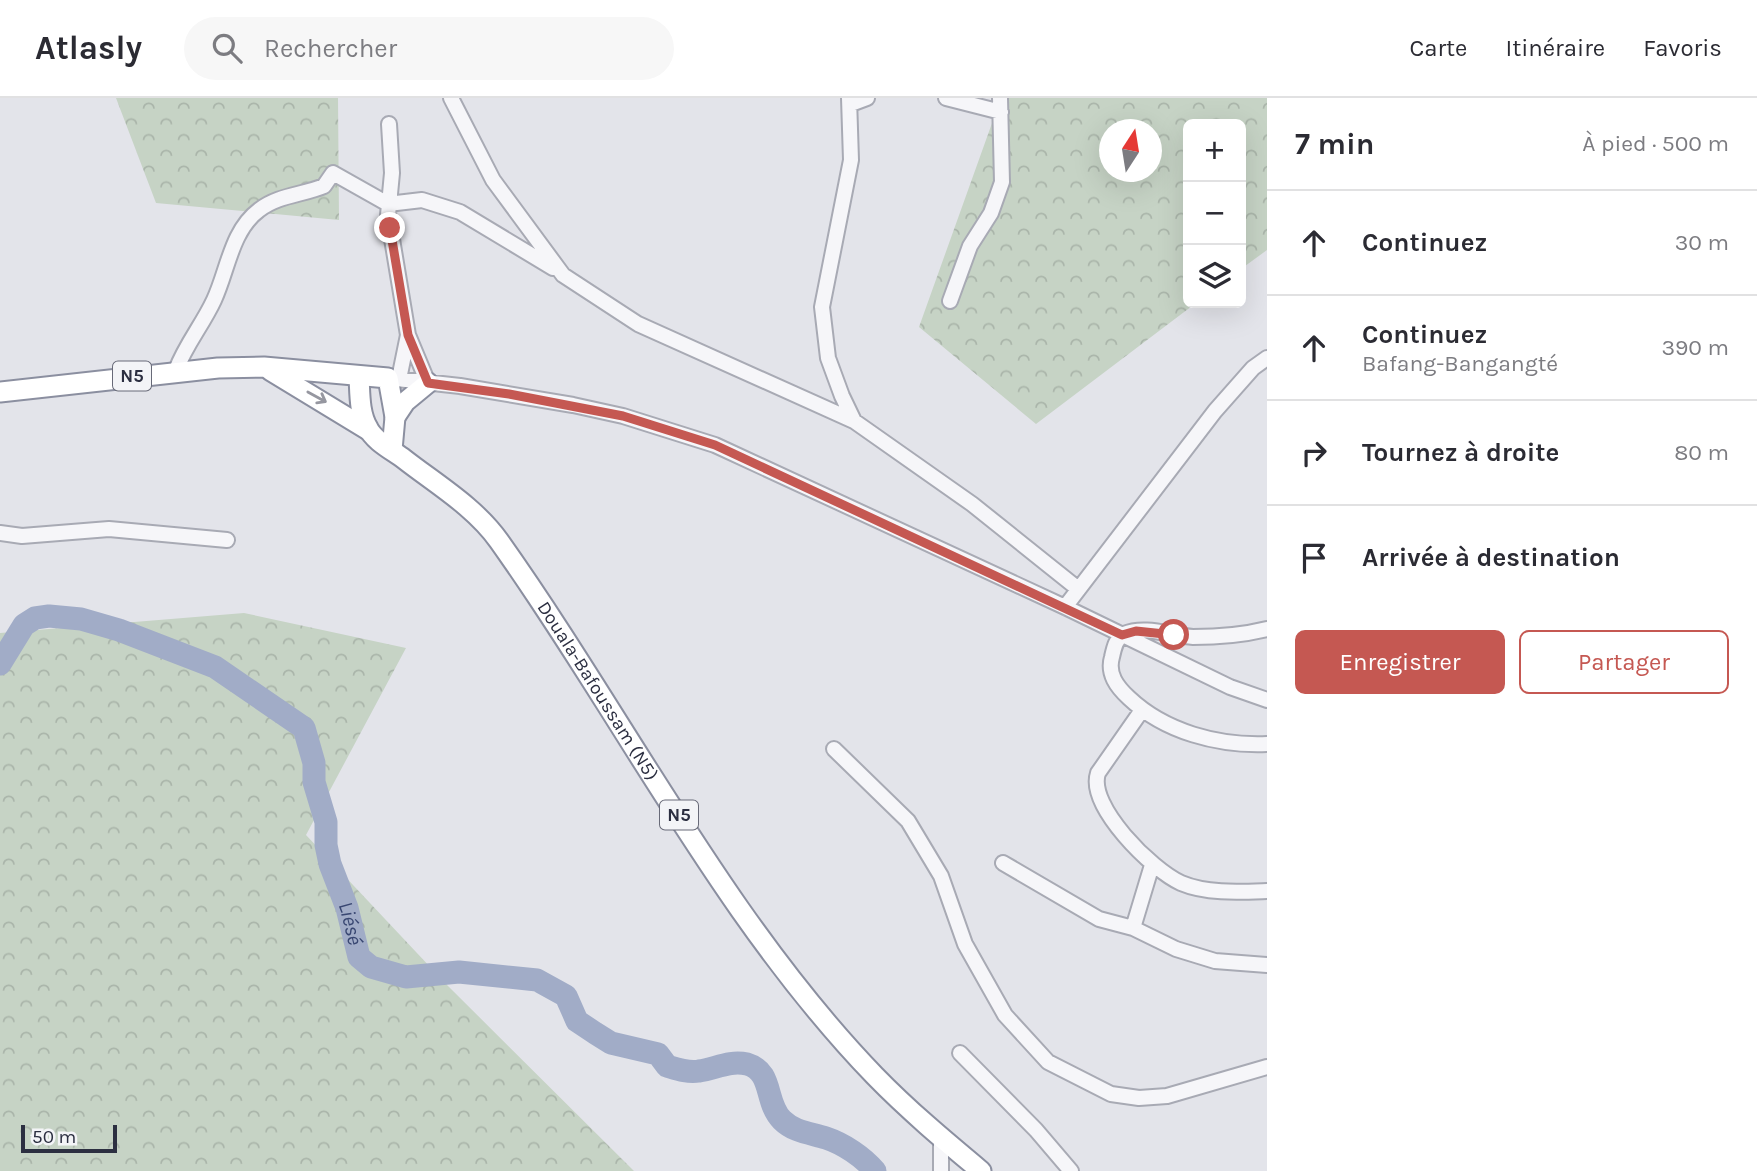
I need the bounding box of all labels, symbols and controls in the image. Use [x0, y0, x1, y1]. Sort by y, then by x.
search box [184, 17, 674, 80]
text: Atlasly [35, 29, 142, 67]
icon: search [208, 29, 246, 67]
text: Rechercher [264, 33, 397, 64]
text: Carte [1409, 34, 1467, 62]
text: Itinéraire [1505, 34, 1605, 62]
text: Favoris [1643, 34, 1722, 62]
north arrow [1099, 119, 1162, 182]
map controls [1183, 119, 1246, 308]
button: + [1183, 119, 1246, 182]
text: 7 min [1295, 126, 1375, 162]
text: À pied · 500 m [1582, 130, 1729, 157]
button: − [1183, 182, 1246, 245]
route end [374, 212, 405, 243]
icon: ahead [1295, 224, 1333, 262]
text: Continuez [1362, 227, 1487, 258]
text: 30 m [1675, 229, 1729, 256]
button: layers [1183, 245, 1246, 308]
text: Continuez [1362, 319, 1487, 350]
icon: ahead [1295, 329, 1333, 367]
text: 390 m [1661, 334, 1729, 361]
text: Bafang-Bangangté [1362, 350, 1558, 377]
road number: N5 [113, 362, 151, 390]
one-way arrow [306, 390, 326, 404]
icon: right [1295, 434, 1333, 472]
text: Tournez à droite [1362, 437, 1559, 468]
text: 80 m [1674, 439, 1729, 466]
icon: arrive [1295, 539, 1333, 577]
text: Arrivée à destination [1362, 542, 1620, 573]
street label: Douala-Bafoussam (N5) [533, 597, 663, 785]
route start [1158, 619, 1189, 650]
button: Enregistrer [1295, 630, 1505, 694]
button: Partager [1519, 630, 1729, 694]
road number: N5 [660, 800, 698, 830]
water label: Liésé [334, 898, 368, 948]
scale bar [21, 1122, 117, 1154]
text: 50 m [32, 1126, 76, 1148]

